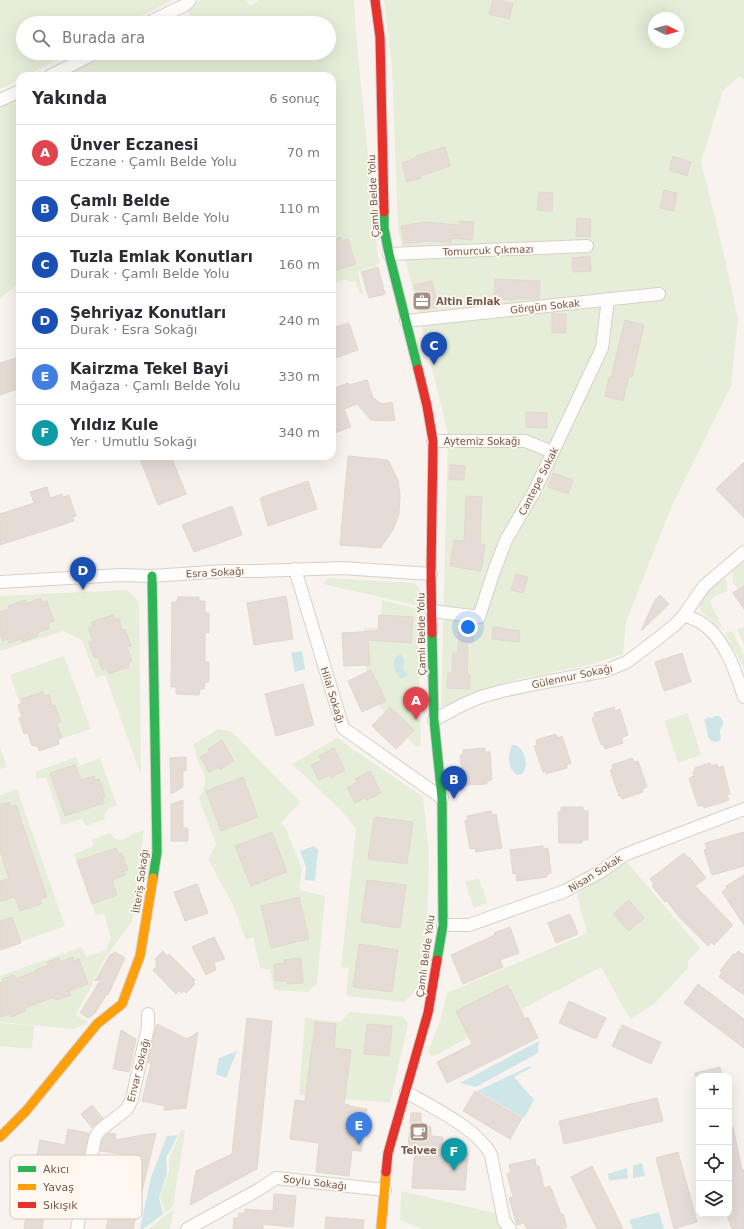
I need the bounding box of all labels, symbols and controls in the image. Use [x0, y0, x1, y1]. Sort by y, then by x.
north arrow [648, 12, 684, 48]
search box [16, 16, 336, 60]
icon: search [30, 27, 52, 49]
text: Burada ara [62, 29, 145, 47]
text: Yakında [32, 88, 107, 108]
text: 6 sonuç [269, 91, 320, 106]
text: Ünver Eczanesi [70, 136, 198, 154]
text: A [40, 145, 50, 160]
text: 70 m [287, 145, 320, 160]
text: Eczane · Çamlı Belde Yolu [70, 154, 237, 169]
street label: Çamlı Belde Yolu [366, 154, 381, 238]
text: Çamlı Belde [70, 192, 170, 210]
text: B [40, 201, 50, 216]
text: 110 m [278, 201, 320, 216]
text: Durak · Çamlı Belde Yolu [70, 210, 229, 225]
street label: Tomurcuk Çıkmazı [441, 243, 534, 258]
text: Tuzla Emlak Konutları [70, 248, 253, 266]
text: C [40, 257, 50, 272]
text: 160 m [278, 257, 320, 272]
text: Durak · Çamlı Belde Yolu [70, 266, 229, 281]
office icon: Altin Emlak [411, 290, 433, 312]
place label: Altin Emlak [436, 296, 500, 307]
street label: Görgün Sokak [510, 297, 581, 316]
text: Şehriyaz Konutları [70, 304, 226, 322]
text: D [40, 313, 50, 328]
text: 240 m [278, 313, 320, 328]
text: Durak · Esra Sokağı [70, 322, 197, 337]
pin: C [421, 332, 447, 365]
text: Kairzma Tekel Bayi [70, 360, 229, 378]
text: E [41, 369, 49, 384]
text: 330 m [278, 369, 320, 384]
text: Mağaza · Çamlı Belde Yolu [70, 378, 241, 393]
text: Yıldız Kule [70, 416, 158, 434]
text: F [41, 425, 49, 440]
text: 340 m [278, 425, 320, 440]
text: Yer · Umutlu Sokağı [70, 434, 197, 449]
street label: Aytemiz Sokağı [444, 436, 520, 447]
street label: Cantepe Sokak [516, 445, 561, 517]
pin: D [70, 557, 96, 590]
street label: Esra Sokağı [186, 565, 244, 580]
street label: Çamlı Belde Yolu [415, 592, 428, 676]
your location [458, 617, 478, 637]
street label: Gülennur Sokağı [531, 663, 614, 690]
street label: Hilal Sokağı [319, 666, 346, 725]
pin: A [403, 687, 429, 720]
pin: B [441, 766, 467, 799]
street label: İlteriş Sokağı [130, 848, 150, 914]
street label: Nisan Sokak [566, 852, 624, 894]
street label: Çamlı Belde Yolu [414, 914, 437, 998]
street label: Envar Sokağı [125, 1037, 152, 1103]
map controls [696, 1073, 732, 1217]
button: + [696, 1073, 732, 1109]
button: − [696, 1109, 732, 1145]
pin: E [346, 1112, 372, 1145]
cafe icon: Telvee [408, 1121, 430, 1143]
pin: F [441, 1138, 467, 1171]
place label: Telvee [401, 1145, 437, 1156]
button: locate [696, 1145, 732, 1181]
legend [10, 1155, 142, 1219]
text: Akıcı [43, 1163, 69, 1176]
street label: Soylu Sokağı [282, 1173, 347, 1192]
text: Yavaş [42, 1181, 74, 1194]
button: layers [696, 1181, 732, 1217]
text: Sıkışık [43, 1199, 78, 1212]

